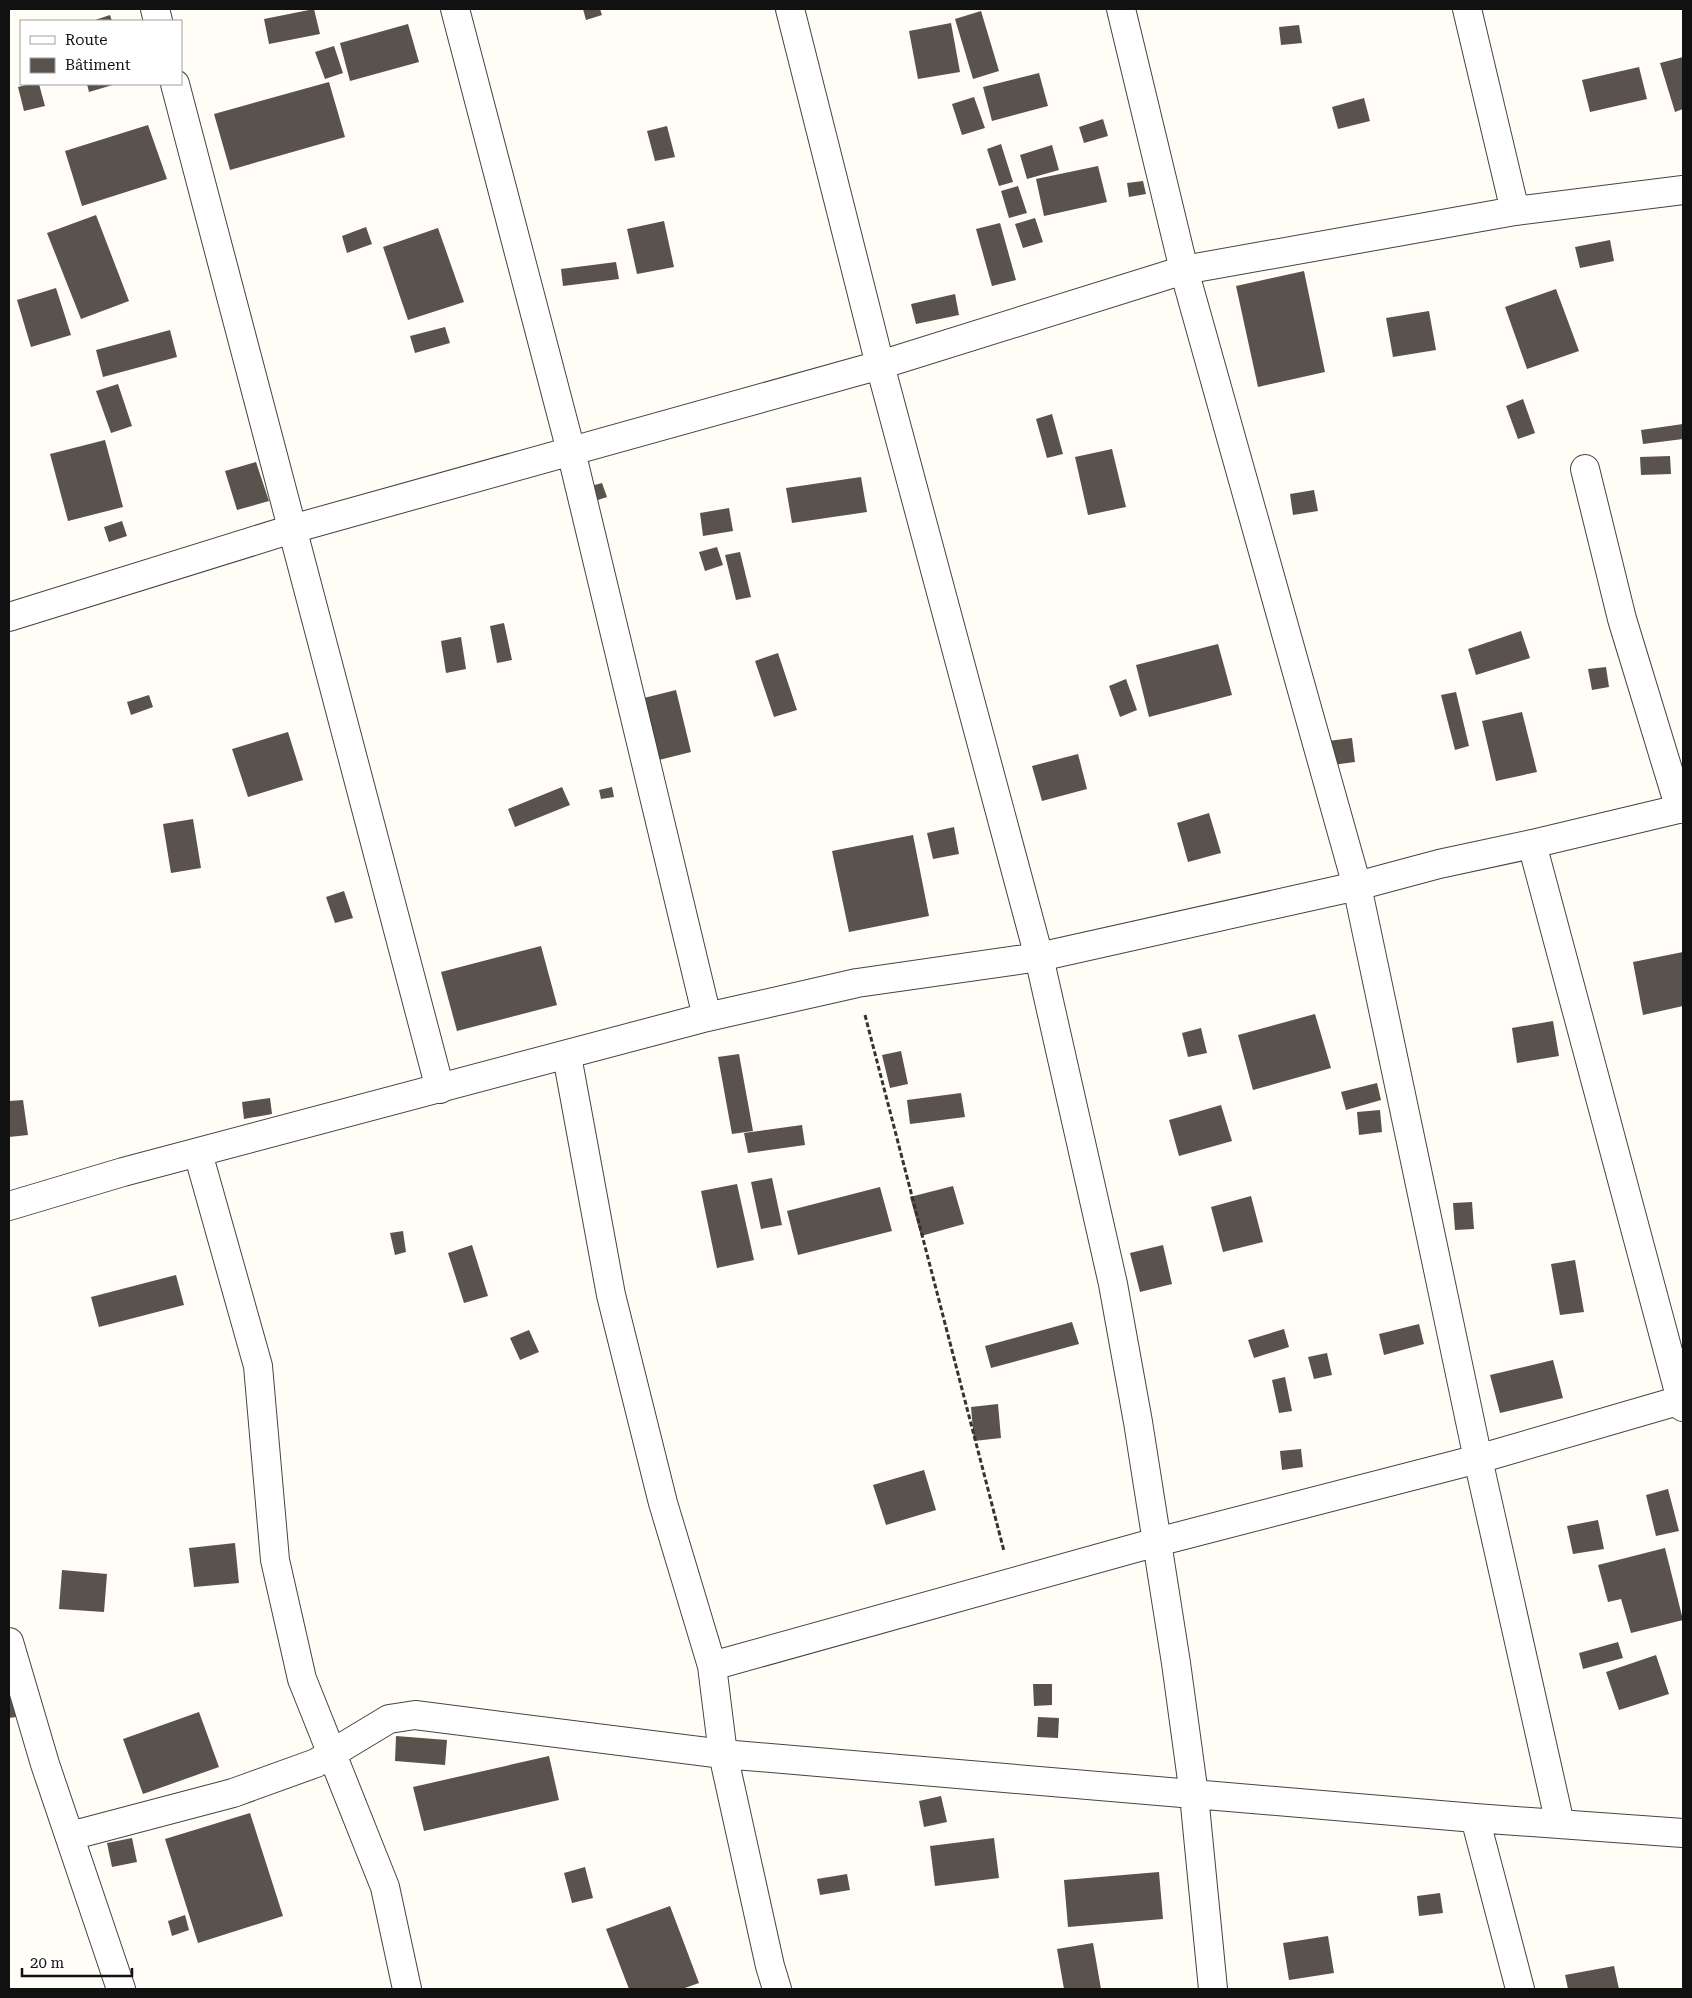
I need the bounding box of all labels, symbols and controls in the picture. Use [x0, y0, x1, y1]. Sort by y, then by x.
legend [20, 20, 182, 85]
text: Route [65, 31, 107, 49]
text: Bâtiment [65, 56, 131, 74]
scale bar [22, 1946, 132, 1978]
text: 20 m [30, 1954, 65, 1972]

